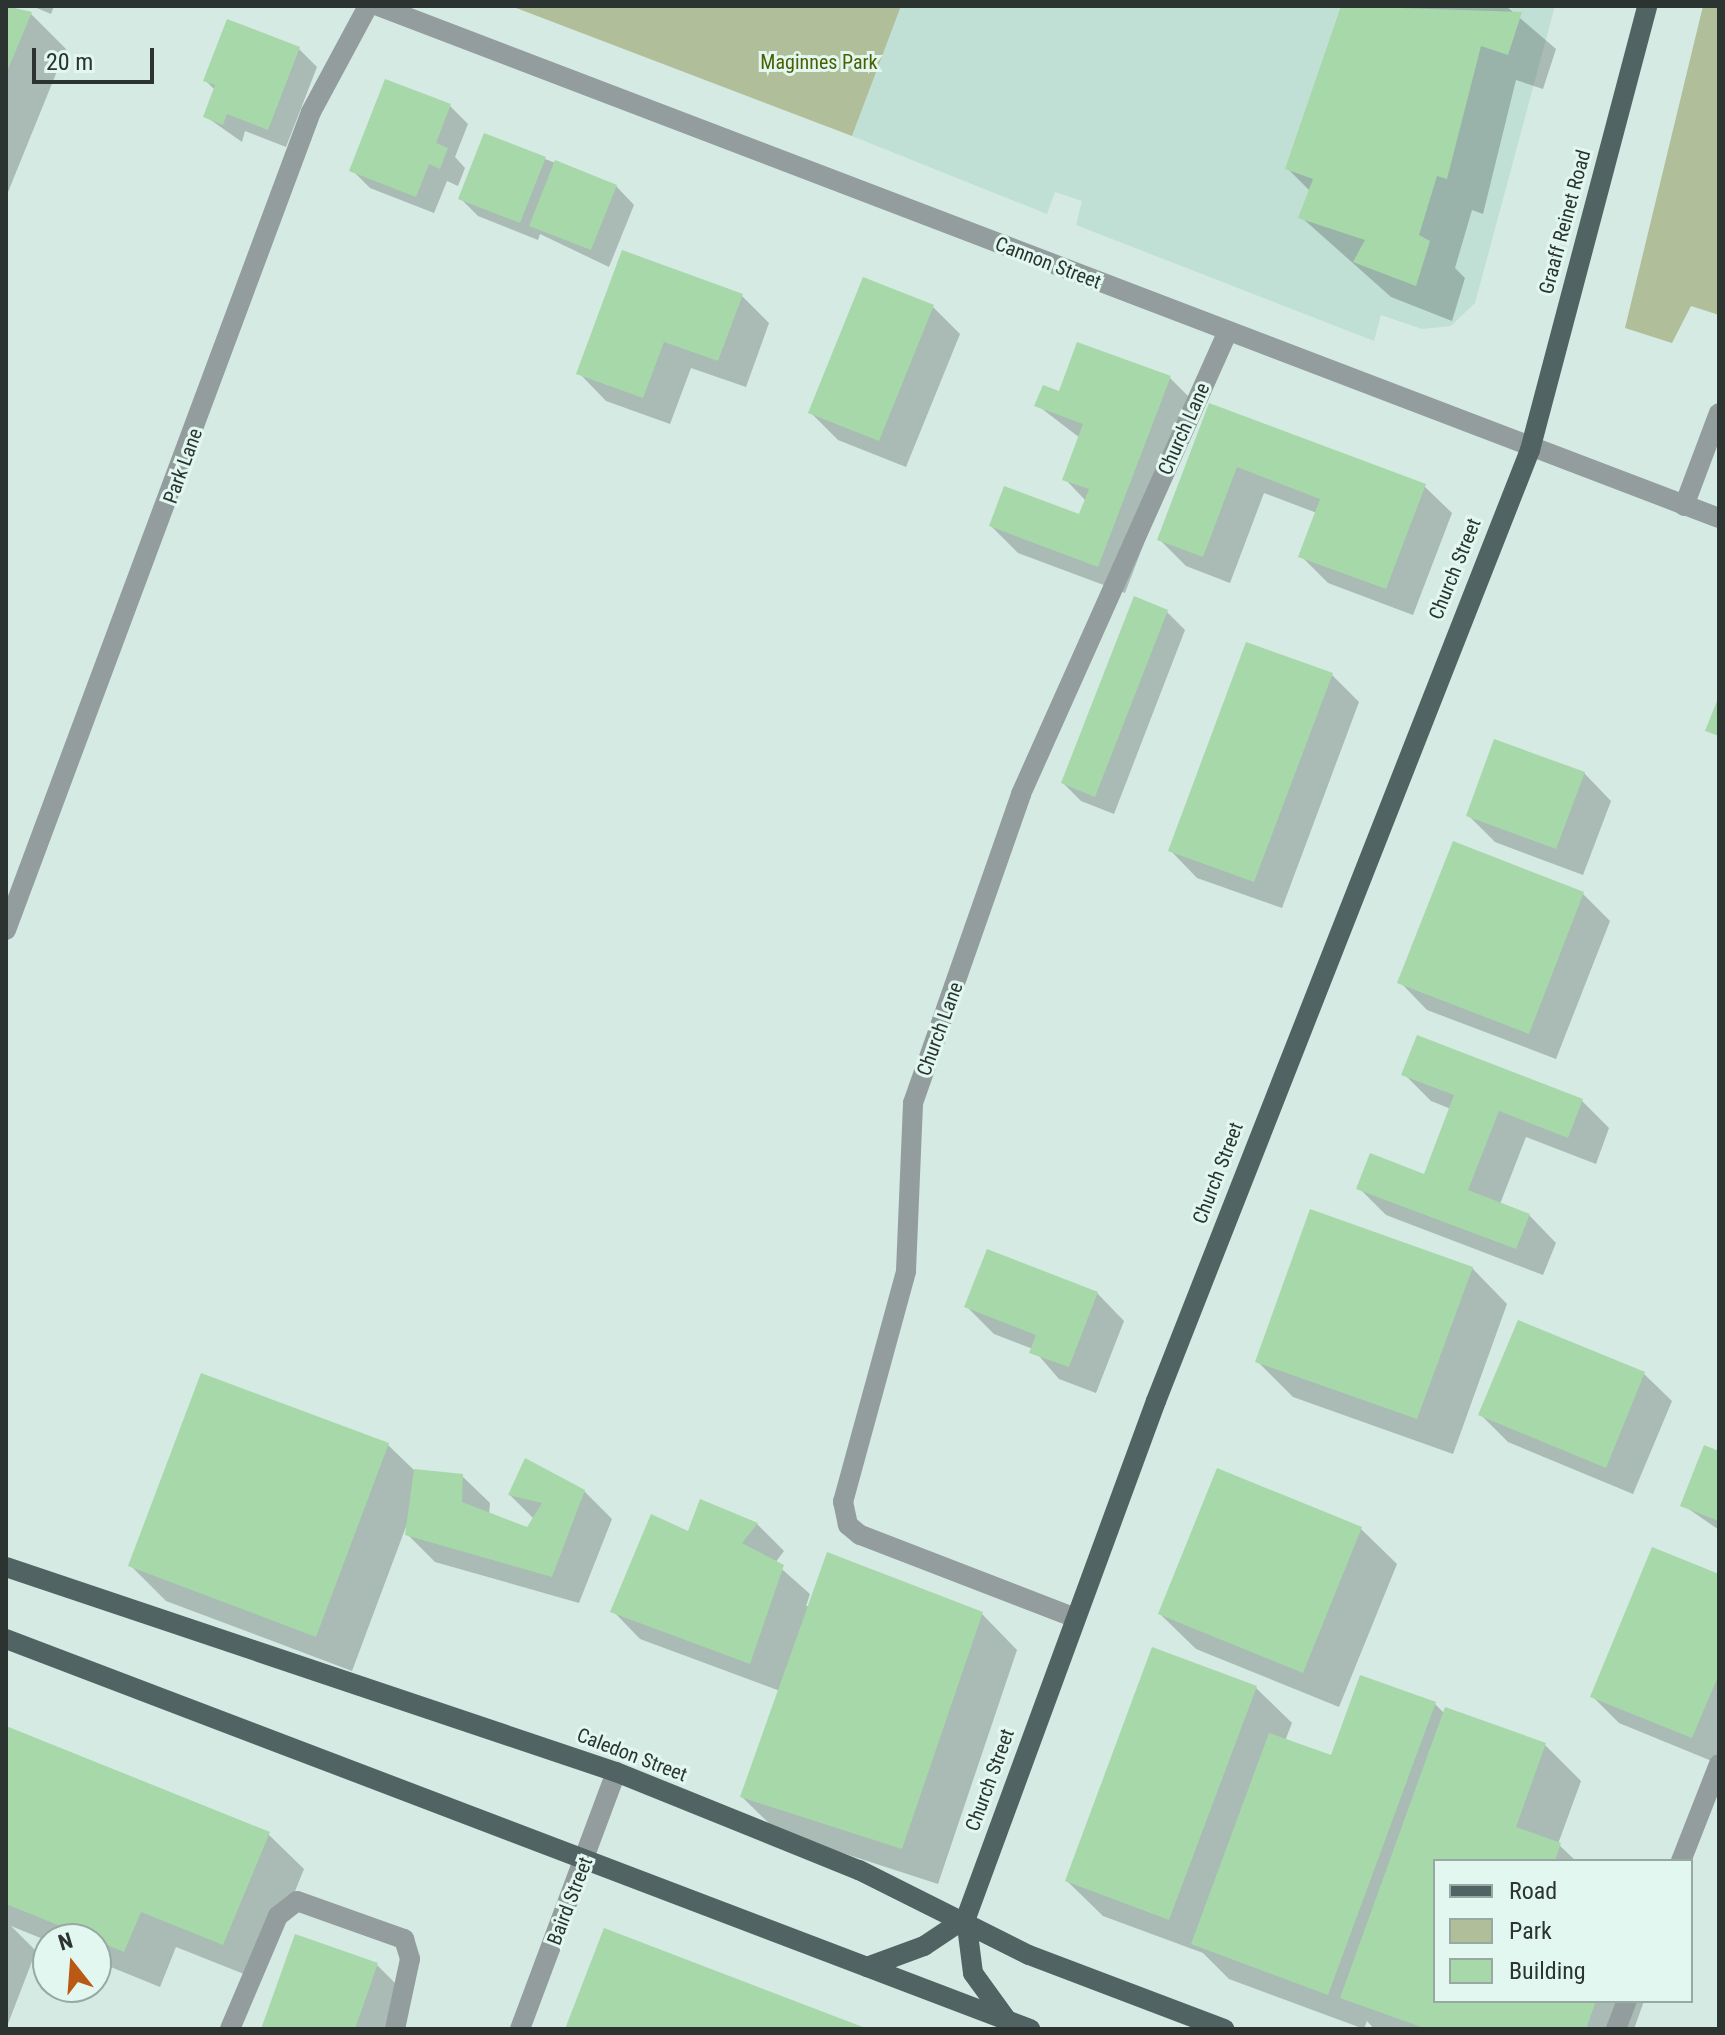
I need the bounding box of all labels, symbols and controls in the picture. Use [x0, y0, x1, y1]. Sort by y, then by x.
scale bar [36, 32, 158, 82]
text: 20 m [46, 48, 93, 76]
park label: Maginnes Park [760, 50, 878, 74]
street label: Graaff Reinet Road [1534, 147, 1596, 297]
street label: Cannon Street [992, 232, 1104, 294]
street label: Church Lane [1153, 379, 1215, 479]
street label: Park Lane [158, 425, 208, 507]
street label: Church Street [1424, 515, 1486, 623]
street label: Church Lane [912, 979, 968, 1079]
street label: Church Street [1188, 1119, 1248, 1227]
street label: Caledon Street [574, 1723, 690, 1787]
street label: Church Street [960, 1726, 1020, 1834]
street label: Baird Street [542, 1854, 598, 1948]
legend [1433, 1859, 1693, 2003]
text: Road [1509, 1877, 1557, 1905]
text: Park [1509, 1917, 1552, 1945]
north arrow [32, 1923, 112, 2003]
text: N [55, 1928, 76, 1955]
text: Building [1509, 1957, 1586, 1985]

